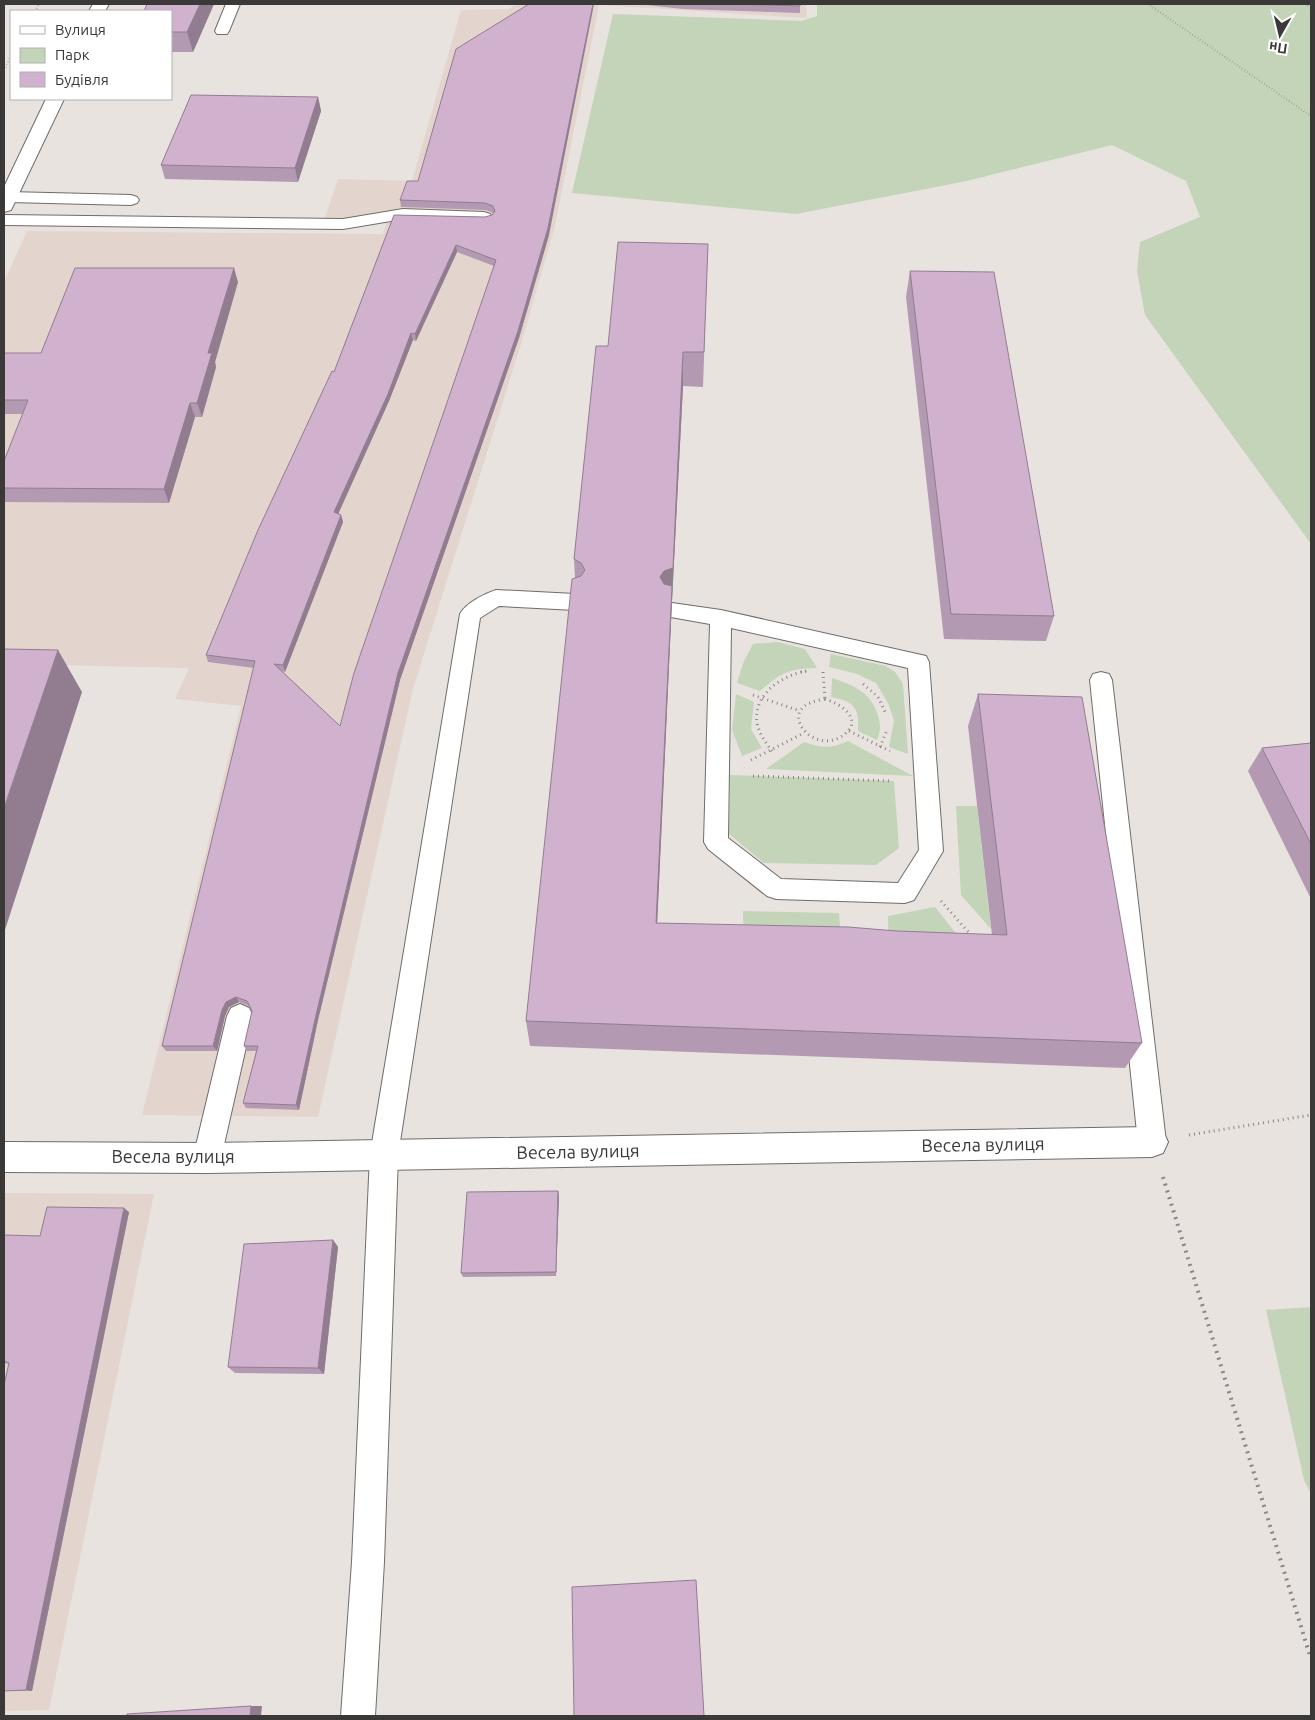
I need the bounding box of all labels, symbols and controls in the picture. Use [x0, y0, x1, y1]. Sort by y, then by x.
legend [10, 10, 172, 100]
north arrow [1255, 10, 1305, 60]
text: Вулиця [55, 21, 106, 38]
text: Пн [1268, 39, 1288, 57]
text: Парк [55, 46, 90, 63]
text: Будівля [55, 71, 109, 88]
street label: Весела вулиця [921, 1133, 1045, 1155]
street label: Весела вулиця [516, 1140, 640, 1162]
street label: Весела вулиця [111, 1146, 235, 1166]

